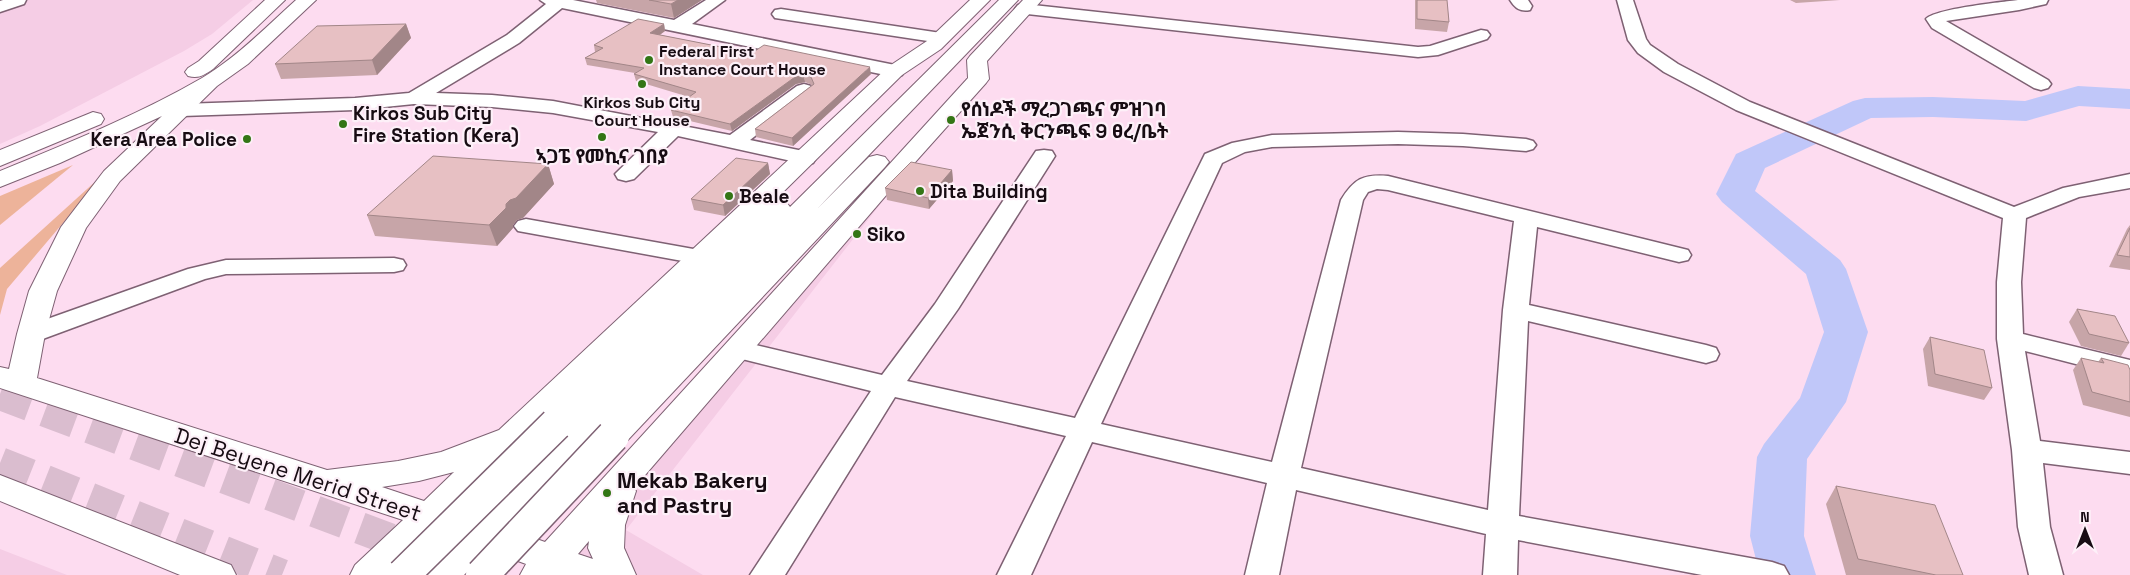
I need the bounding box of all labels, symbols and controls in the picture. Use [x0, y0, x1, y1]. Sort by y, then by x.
place label: Federal First Instance Court House [659, 41, 826, 80]
marker: Federal First Instance Court House [643, 54, 655, 66]
marker: Kirkos Sub City Court House [636, 78, 648, 90]
place label: Kirkos Sub City Court House [584, 92, 700, 131]
place label: የሰነዶች ማረጋገጫና ምዝገባ ኤጀንሲ ቅርንጫፍ 9 ፀረ/ቤት [961, 97, 1169, 144]
place label: Kirkos Sub City Fire Station (Kera) [353, 101, 519, 148]
marker: የሰነዶች ማረጋገጫና ምዝገባ ኤጀንሲ ቅርንጫፍ 9 ፀረ/ቤት [945, 114, 957, 126]
marker: Kirkos Sub City Fire Station (Kera) [337, 118, 349, 130]
place label: Kera Area Police [90, 127, 237, 152]
marker: ኣጋፔ የመኪና ገበያ [596, 131, 608, 143]
marker: Kera Area Police [241, 133, 253, 145]
place label: ኣጋፔ የመኪና ገበያ [536, 144, 668, 169]
place label: Dita Building [930, 179, 1048, 204]
place label: Beale [739, 184, 790, 209]
marker: Dita Building [914, 185, 926, 197]
marker: Beale [723, 190, 735, 202]
place label: Siko [867, 222, 905, 247]
marker: Siko [851, 228, 863, 240]
street label: Dej Beyene Merid Street [171, 421, 425, 527]
place label: Mekab Bakery and Pastry [617, 466, 768, 519]
marker: Mekab Bakery and Pastry [601, 487, 613, 499]
north arrow [2060, 505, 2110, 555]
text: N [2080, 508, 2090, 526]

